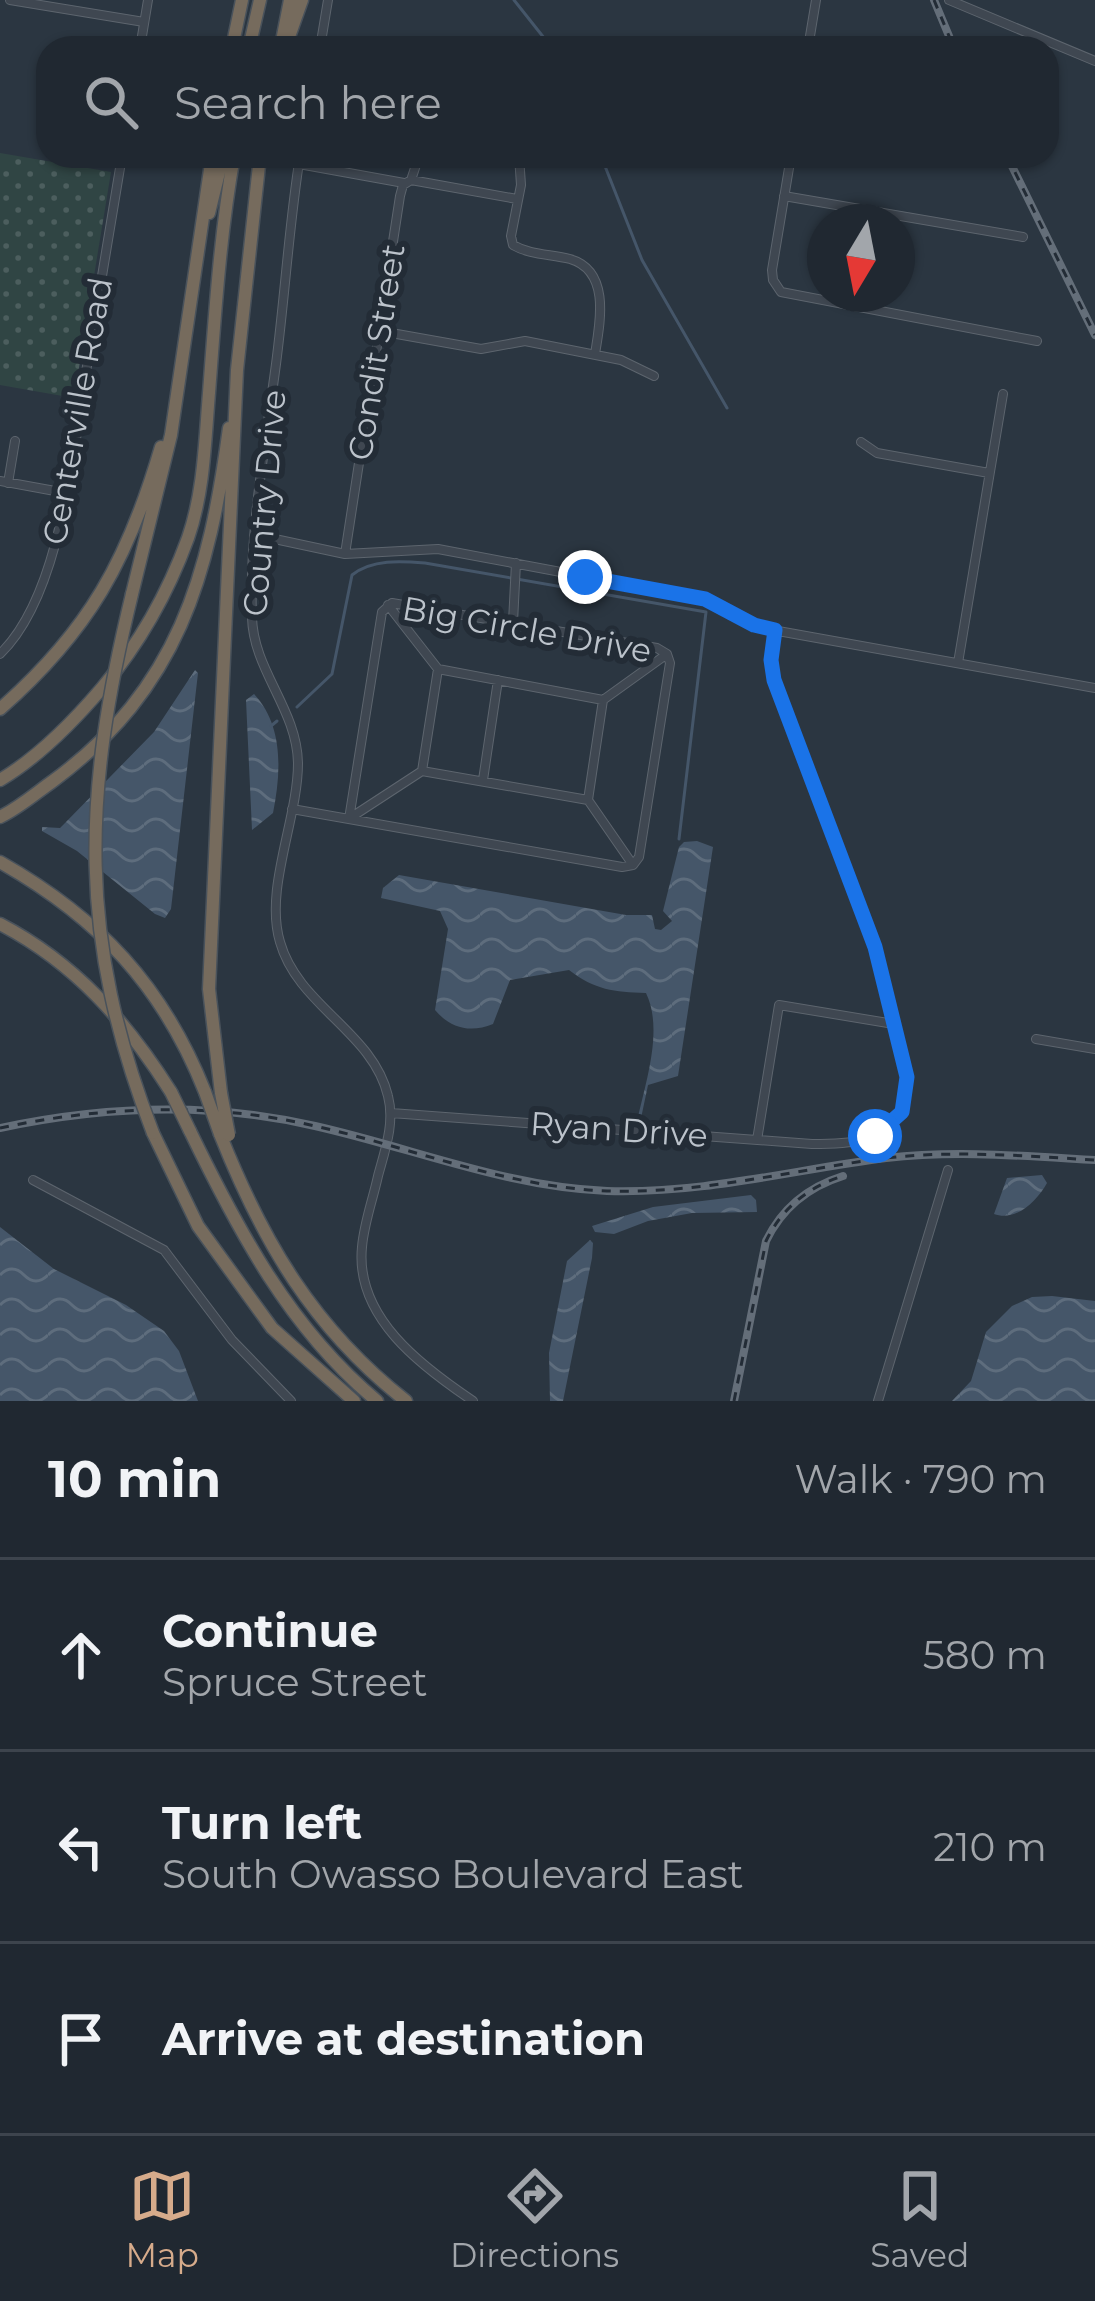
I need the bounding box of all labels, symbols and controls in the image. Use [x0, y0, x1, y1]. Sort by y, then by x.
search box [36, 36, 1059, 168]
icon: search [78, 69, 144, 135]
text: Search here [174, 75, 442, 130]
north arrow [807, 204, 915, 312]
street label: Condit Street [339, 241, 413, 463]
street label: Centerville Road [34, 274, 120, 548]
street label: Country Drive [234, 388, 294, 618]
route end [558, 550, 612, 604]
street label: Big Circle Drive [399, 587, 655, 671]
street label: Ryan Drive [529, 1103, 709, 1155]
route start [848, 1109, 902, 1163]
text: 10 min [48, 1448, 221, 1510]
text: Walk · 790 m [795, 1455, 1047, 1503]
text: Continue [162, 1603, 378, 1658]
icon: ahead [48, 1622, 114, 1688]
text: 580 m [923, 1631, 1047, 1679]
text: Spruce Street [162, 1658, 428, 1706]
text: Turn left [162, 1795, 362, 1850]
icon: left [48, 1814, 114, 1880]
text: 210 m [933, 1823, 1047, 1871]
text: South Owasso Boulevard East [162, 1850, 744, 1898]
icon: arrive [48, 2006, 114, 2072]
text: Arrive at destination [162, 2011, 645, 2066]
tab: Map [126, 2163, 199, 2275]
tab: Directions [450, 2163, 619, 2275]
tab: Saved [870, 2163, 969, 2275]

